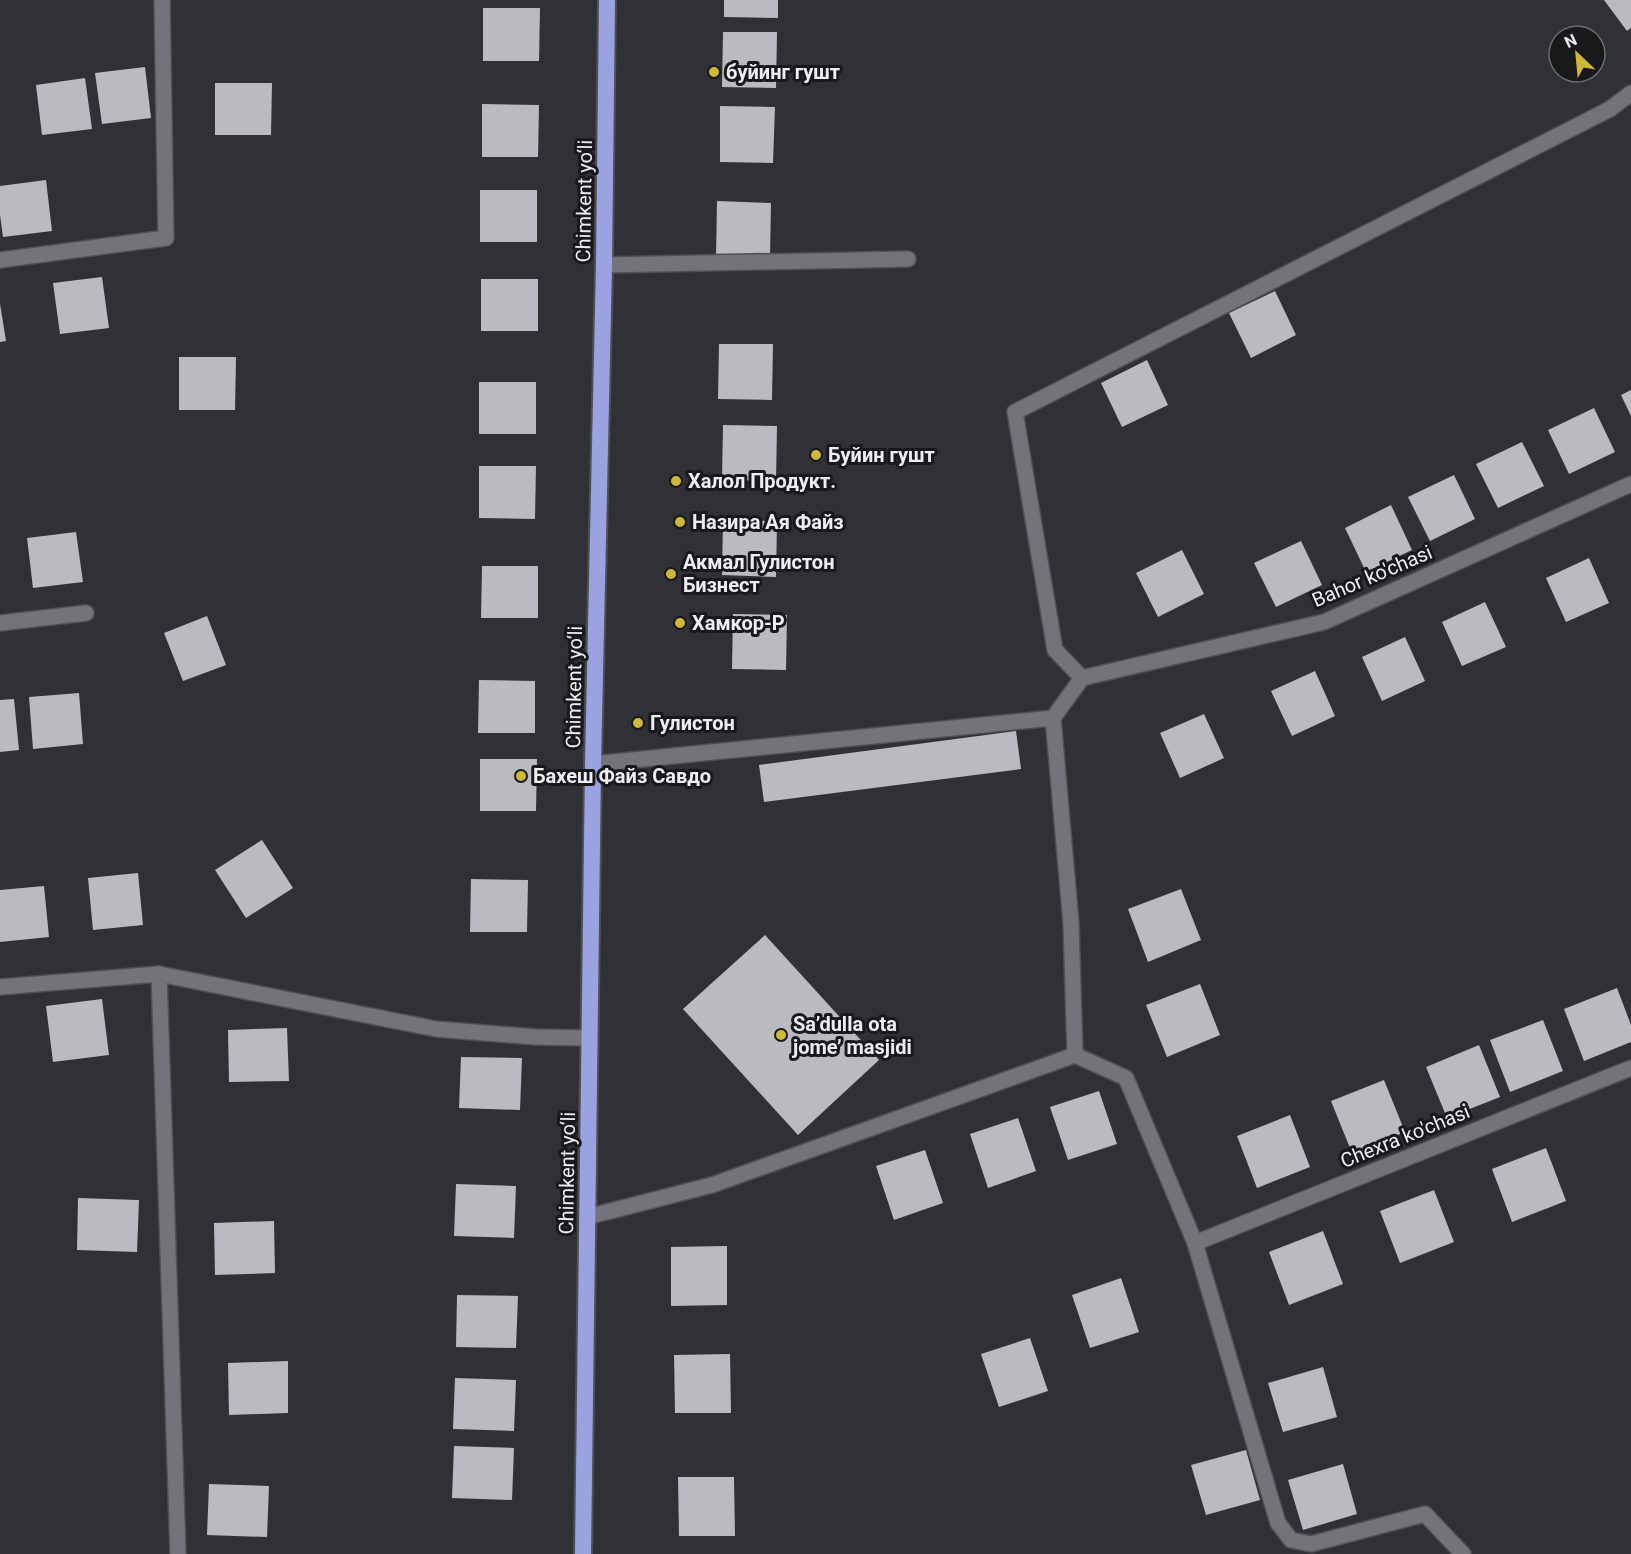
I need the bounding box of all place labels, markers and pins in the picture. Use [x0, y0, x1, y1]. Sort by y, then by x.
place label: буйинг гушт [726, 60, 840, 84]
marker: буйинг гушт [707, 65, 721, 79]
place label: Буйин гушт [828, 443, 935, 467]
marker: Буйин гушт [809, 448, 823, 462]
place label: Халол Продукт. [688, 469, 836, 493]
marker: Халол Продукт. [669, 474, 683, 488]
place label: Назира Ая Файз [692, 510, 844, 534]
marker: Назира Ая Файз [673, 515, 687, 529]
place label: Акмал Гулистон Бизнест [683, 550, 834, 597]
marker: Акмал Гулистон Бизнест [664, 567, 678, 581]
place label: Хамкор-Р [692, 611, 785, 635]
marker: Хамкор-Р [673, 616, 687, 630]
place label: Гулистон [650, 711, 735, 735]
marker: Гулистон [631, 716, 645, 730]
place label: Бахеш Файз Савдо [533, 764, 711, 788]
marker: Бахеш Файз Савдо [514, 769, 528, 783]
place label: Sa’dulla ota jome’ masjidi [792, 1012, 912, 1059]
marker: Sa’dulla ota jome’ masjidi [774, 1028, 788, 1042]

